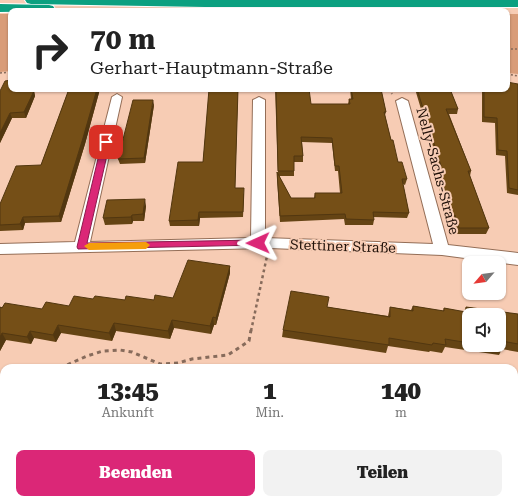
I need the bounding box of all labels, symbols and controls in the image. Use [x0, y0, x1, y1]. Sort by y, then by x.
text: 70 m [90, 23, 155, 56]
icon: right [24, 24, 76, 76]
text: Gerhart-Hauptmann-Straße [90, 57, 333, 78]
street label: Nelly-Sachs-Straße [413, 106, 463, 237]
pin [89, 125, 123, 159]
icon: arrive [95, 131, 117, 153]
position arrow [237, 222, 279, 264]
street label: Stettiner Straße [290, 236, 397, 256]
north arrow [462, 256, 506, 300]
map controls [462, 256, 506, 352]
button: sound [462, 308, 506, 352]
text: 13:45 [97, 377, 159, 405]
text: 1 [263, 377, 276, 405]
text: 140 [381, 377, 421, 405]
text: Ankunft [102, 405, 154, 420]
text: Min. [256, 405, 284, 420]
text: m [395, 405, 407, 420]
button: Beenden [16, 450, 255, 496]
button: Teilen [263, 450, 502, 496]

